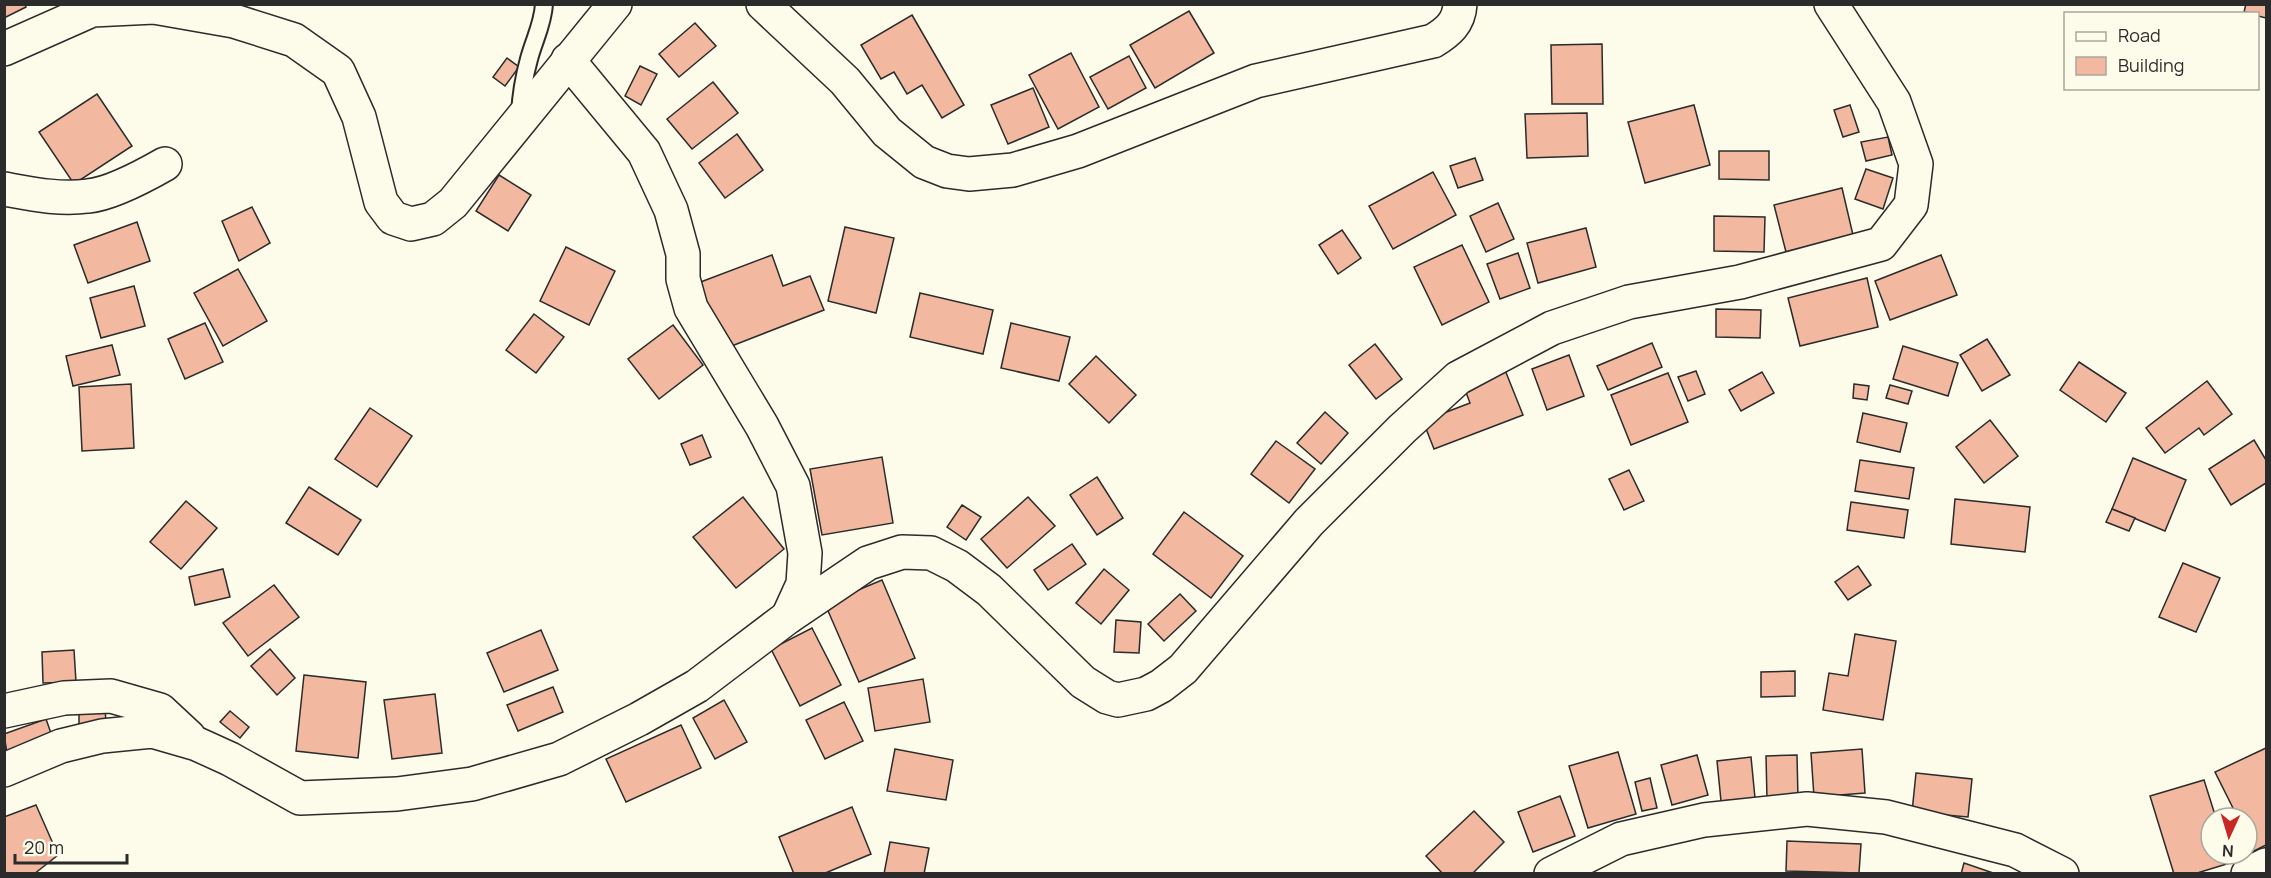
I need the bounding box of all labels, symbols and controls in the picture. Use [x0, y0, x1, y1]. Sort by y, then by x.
legend [2064, 12, 2259, 90]
text: Road [2118, 23, 2161, 47]
text: Building [2118, 53, 2184, 77]
north arrow [2199, 806, 2259, 866]
scale bar [15, 827, 128, 865]
text: 20 m [24, 835, 64, 859]
text: N [2221, 840, 2234, 862]

